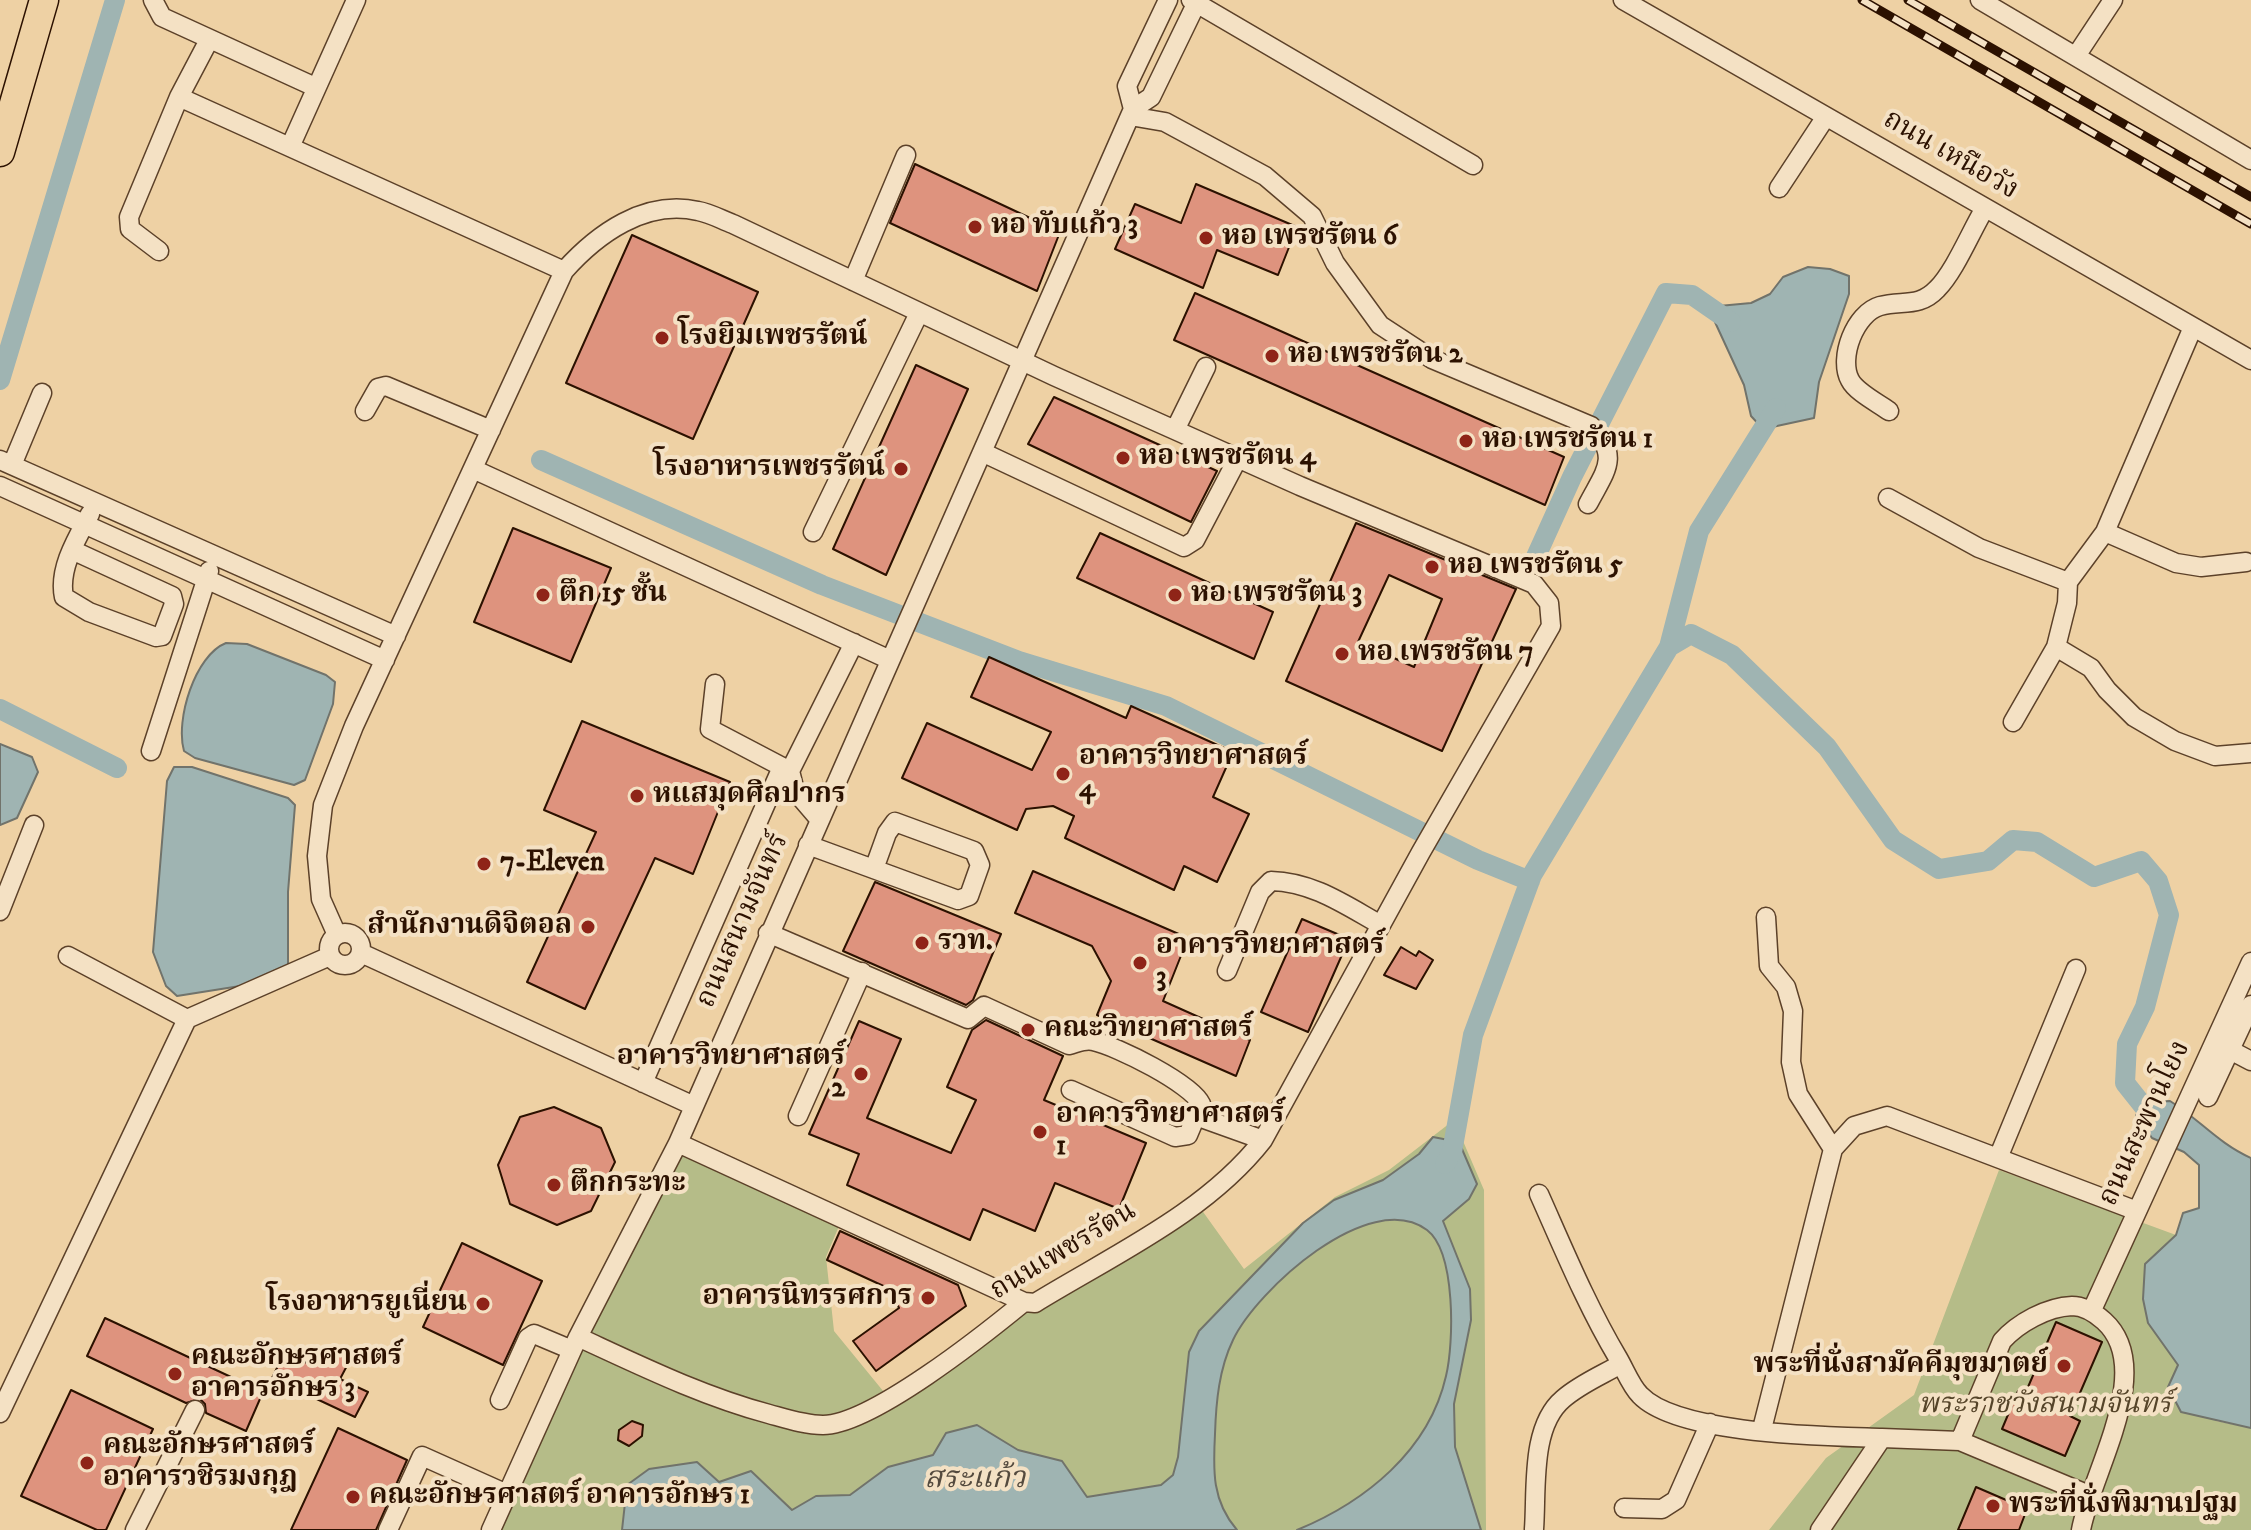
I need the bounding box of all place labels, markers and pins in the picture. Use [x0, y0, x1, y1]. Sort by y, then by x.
place label: หอ ทับแก้ว 3 [991, 210, 1138, 244]
marker: หอ ทับแก้ว 3 [966, 218, 984, 236]
place label: หอ เพรชรัตน 6 [1222, 221, 1397, 255]
marker: หอ เพรชรัตน 6 [1197, 229, 1215, 247]
place label: โรงยิมเพชรรัตน์ [678, 321, 867, 355]
marker: โรงยิมเพชรรัตน์ [653, 329, 671, 347]
place label: หอ เพรชรัตน 2 [1288, 339, 1462, 373]
marker: หอ เพรชรัตน 2 [1263, 347, 1281, 365]
place label: หอ เพรชรัตน 1 [1482, 424, 1653, 458]
marker: หอ เพรชรัตน 1 [1457, 432, 1475, 450]
place label: หอ เพรชรัตน 4 [1139, 441, 1316, 475]
marker: หอ เพรชรัตน 4 [1114, 449, 1132, 467]
place label: โรงอาหารเพชรรัตน์ [653, 452, 885, 486]
marker: โรงอาหารเพชรรัตน์ [892, 460, 910, 478]
place label: หอ เพรชรัตน 5 [1448, 550, 1623, 584]
marker: หอ เพรชรัตน 5 [1423, 558, 1441, 576]
place label: ตึก 15 ชั้น [559, 578, 667, 612]
place label: หอ เพรชรัตน 3 [1191, 578, 1362, 612]
marker: ตึก 15 ชั้น [534, 586, 552, 604]
marker: หอ เพรชรัตน 3 [1166, 586, 1184, 604]
place label: หอ เพรชรัตน 7 [1358, 637, 1533, 671]
marker: หอ เพรชรัตน 7 [1333, 645, 1351, 663]
place label: อาคารวิทยาศาสตร์ 4 [1079, 741, 1307, 807]
marker: อาคารวิทยาศาสตร์ 4 [1054, 765, 1072, 783]
place label: หแสมุดศิลปากร [653, 779, 846, 813]
marker: หแสมุดศิลปากร [628, 787, 646, 805]
place label: 7-Eleven [500, 847, 604, 881]
marker: 7-Eleven [475, 855, 493, 873]
place label: สำนักงานดิจิตอล [367, 910, 572, 944]
marker: สำนักงานดิจิตอล [579, 918, 597, 936]
place label: รวท. [938, 926, 993, 960]
place label: อาคารวิทยาศาสตร์ 3 [1156, 930, 1384, 996]
marker: รวท. [913, 934, 931, 952]
marker: อาคารวิทยาศาสตร์ 3 [1131, 954, 1149, 972]
place label: คณะวิทยาศาสตร์ [1044, 1013, 1252, 1047]
marker: คณะวิทยาศาสตร์ [1019, 1021, 1037, 1039]
place label: อาคารวิทยาศาสตร์ 2 [617, 1041, 845, 1107]
marker: อาคารวิทยาศาสตร์ 2 [852, 1065, 870, 1083]
place label: อาคารวิทยาศาสตร์ 1 [1056, 1099, 1284, 1165]
marker: อาคารวิทยาศาสตร์ 1 [1031, 1123, 1049, 1141]
place label: ตึกกระทะ [570, 1168, 686, 1202]
marker: ตึกกระทะ [545, 1176, 563, 1194]
place label: อาคารนิทรรศการ [703, 1281, 912, 1315]
place label: โรงอาหารยูเนี่ยน [266, 1287, 467, 1321]
marker: อาคารนิทรรศการ [919, 1289, 937, 1307]
marker: โรงอาหารยูเนี่ยน [474, 1295, 492, 1313]
place label: คณะอักษรศาสตร์ อาคารอักษร 3 [191, 1341, 402, 1407]
place label: พระที่นั่งสามัคคีมุขมาตย์ [1754, 1349, 2048, 1383]
marker: พระที่นั่งสามัคคีมุขมาตย์ [2055, 1357, 2073, 1375]
marker: คณะอักษรศาสตร์ อาคารอักษร 3 [166, 1365, 184, 1383]
place label: คณะอักษรศาสตร์ อาคารวชิรมงกุฎ [103, 1430, 314, 1496]
marker: คณะอักษรศาสตร์ อาคารวชิรมงกุฎ [78, 1454, 96, 1472]
place label: คณะอักษรศาสตร์ อาคารอักษร 1 [369, 1480, 750, 1514]
marker: คณะอักษรศาสตร์ อาคารอักษร 1 [344, 1488, 362, 1506]
place label: พระที่นั่งพิมานปฐม [2009, 1489, 2238, 1523]
marker: พระที่นั่งพิมานปฐม [1984, 1497, 2002, 1515]

